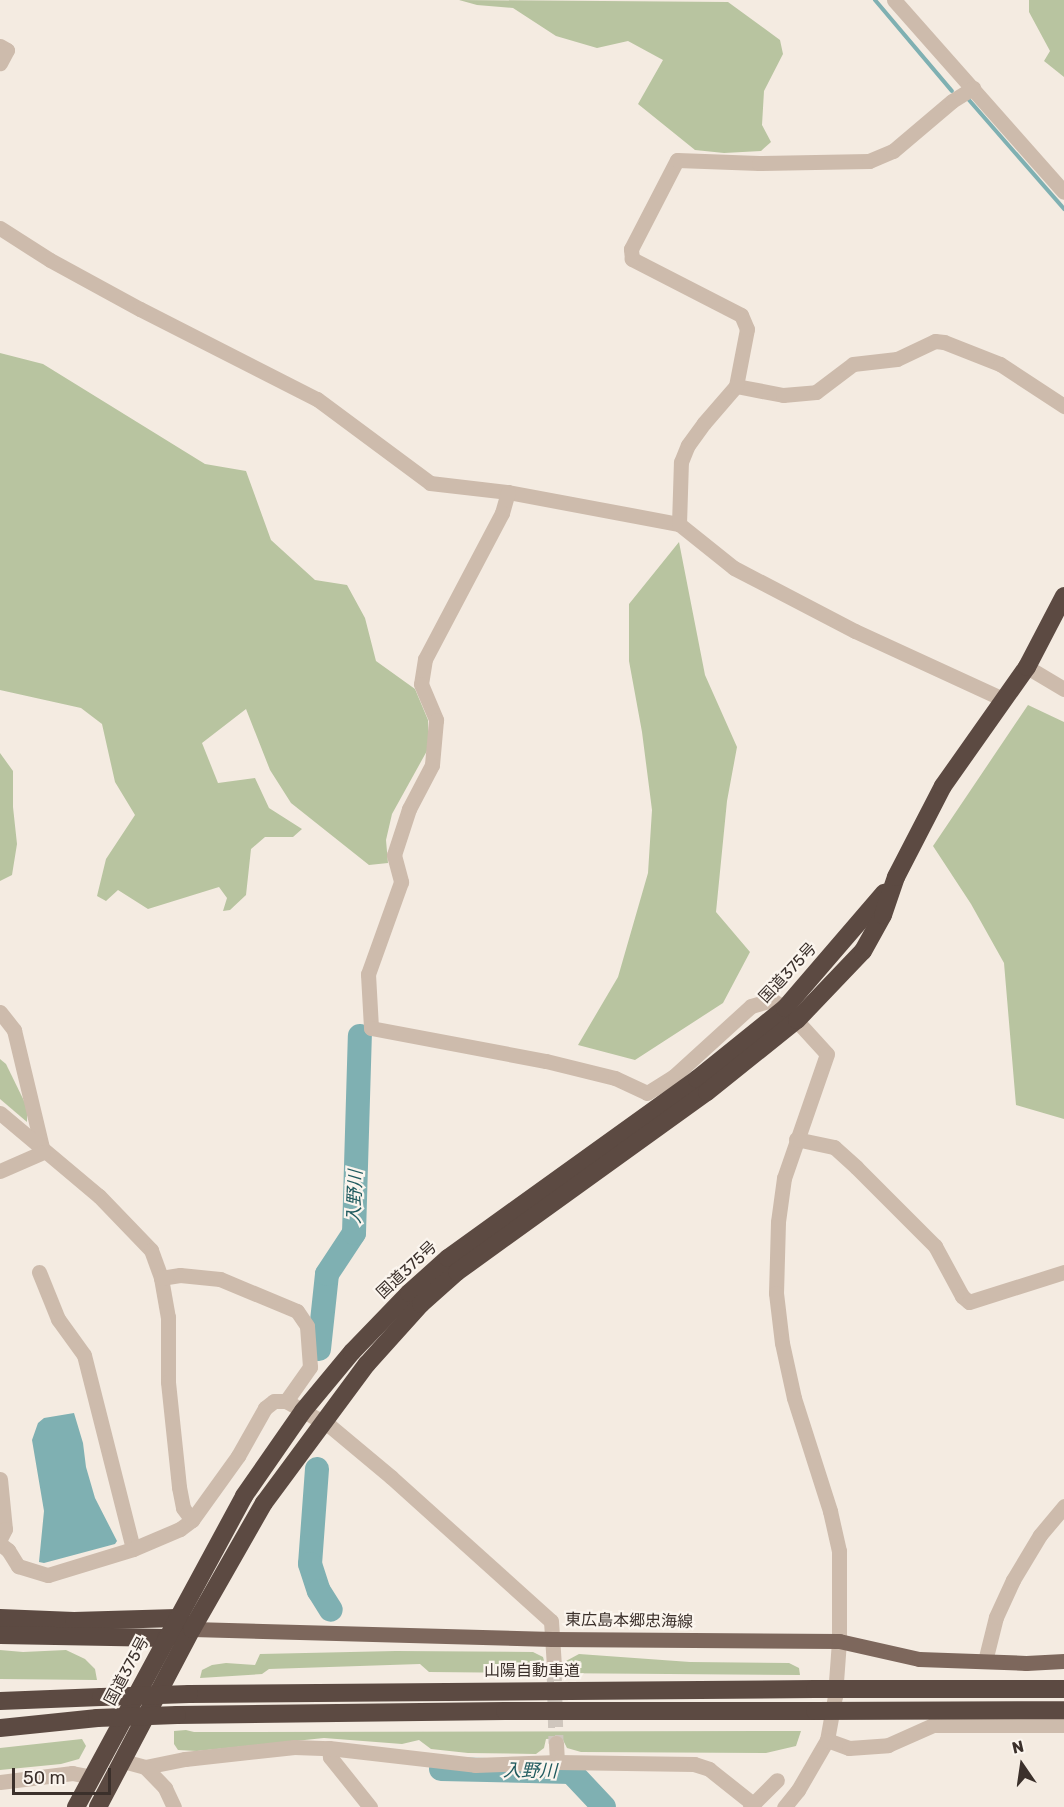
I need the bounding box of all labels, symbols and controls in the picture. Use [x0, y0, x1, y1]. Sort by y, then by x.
street label: 国道375号 [755, 939, 821, 1007]
water label: 入野川 [343, 1170, 367, 1224]
street label: 国道375号 [373, 1237, 441, 1303]
street label: 東広島本郷忠海線 [565, 1610, 693, 1632]
street label: 国道375号 [101, 1633, 153, 1709]
street label: 山陽自動車道 [484, 1661, 580, 1681]
north arrow [992, 1735, 1052, 1795]
text: N [1010, 1736, 1026, 1758]
scale bar [15, 1756, 114, 1794]
water label: 入野川 [503, 1760, 557, 1782]
text: 50 m [23, 1767, 66, 1789]

